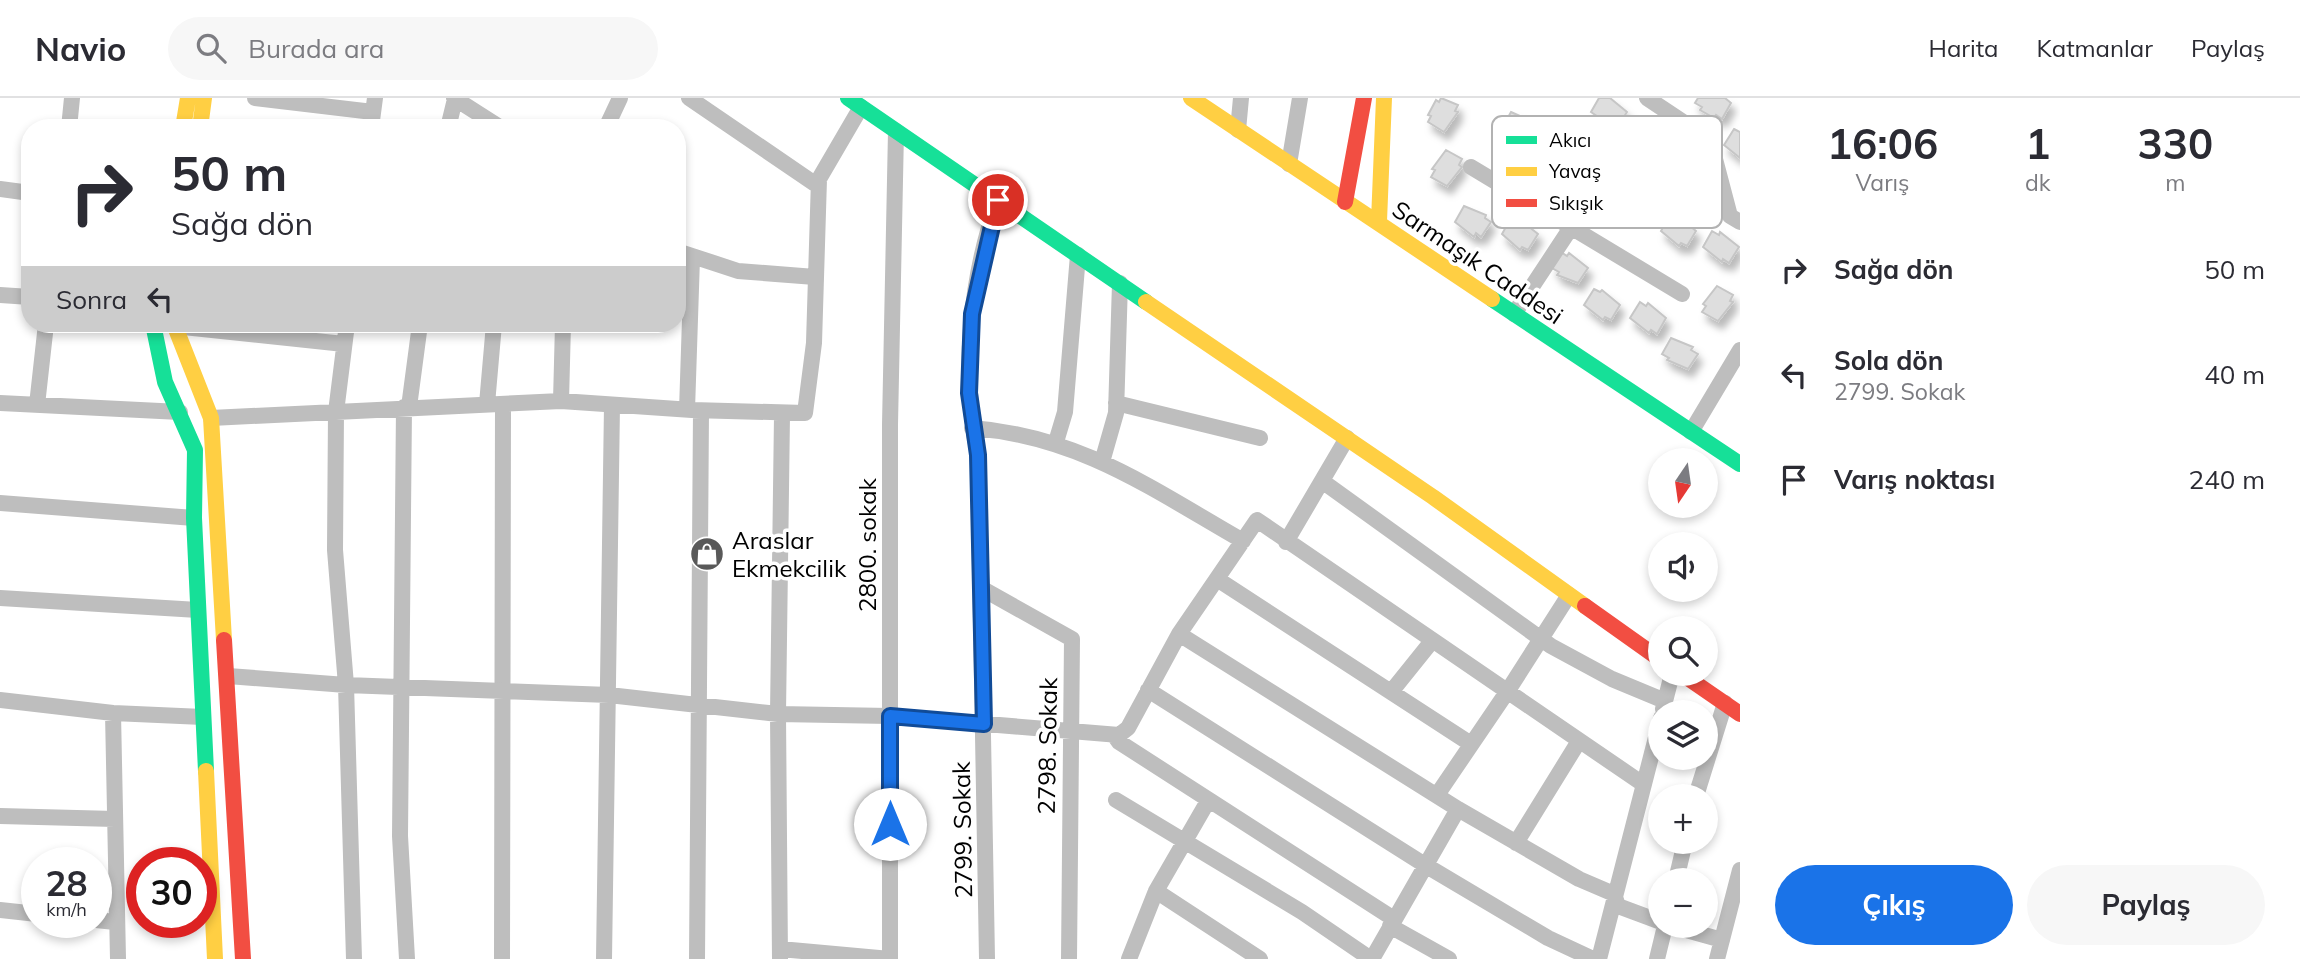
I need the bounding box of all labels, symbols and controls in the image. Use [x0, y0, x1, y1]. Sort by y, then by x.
search box [168, 17, 658, 80]
text: Navio [35, 28, 126, 69]
icon: search [192, 29, 230, 67]
text: Burada ara [248, 32, 384, 65]
text: Harita [1929, 33, 1999, 63]
text: Katmanlar [2037, 33, 2153, 63]
text: Paylaş [2191, 33, 2265, 63]
legend [1492, 116, 1722, 228]
text: 16:06 [1827, 117, 1938, 170]
text: 1 [2025, 117, 2050, 170]
text: 330 [2138, 117, 2213, 170]
text: Akıcı [1549, 128, 1591, 152]
text: 50 m [171, 142, 287, 203]
icon: right [56, 147, 147, 238]
text: Yavaş [1548, 159, 1601, 183]
text: Varış [1856, 168, 1909, 197]
text: dk [2025, 168, 2051, 197]
text: m [2165, 168, 2185, 197]
pin [968, 170, 1028, 230]
icon: arrive [979, 181, 1017, 219]
text: Sıkışık [1549, 191, 1604, 215]
street label: Sarmaşık Caddesi [1387, 194, 1569, 330]
text: Sağa dön [171, 203, 313, 243]
icon: right [1775, 251, 1813, 289]
text: Sağa dön [1834, 253, 1954, 286]
text: 50 m [2204, 253, 2265, 286]
icon: left [141, 280, 179, 318]
text: Sonra [56, 283, 127, 316]
text: Sola dön [1834, 344, 1943, 377]
icon: left [1775, 356, 1813, 394]
text: 40 m [2204, 358, 2265, 391]
text: 2799. Sokak [1834, 377, 1965, 406]
north arrow [1648, 448, 1718, 518]
map controls [1648, 448, 1718, 938]
icon: arrive [1775, 461, 1813, 499]
text: Varış noktası [1834, 463, 1995, 496]
text: 240 m [2189, 463, 2265, 496]
street label: 2800. sokak [852, 477, 882, 612]
place label: Araslar Ekmekcilik [732, 525, 847, 583]
button: sound [1648, 532, 1718, 602]
shop icon: Araslar Ekmekcilik [688, 535, 726, 573]
button: search [1648, 616, 1718, 686]
street label: 2798. Sokak [1031, 677, 1063, 815]
button: layers [1648, 700, 1718, 770]
street label: 2799. Sokak [946, 761, 978, 899]
button: + [1648, 784, 1718, 854]
position arrow [853, 787, 927, 861]
speed limit sign: 30 [126, 847, 217, 938]
text: 28 [45, 861, 88, 905]
button: Çıkış [1775, 865, 2013, 945]
button: Paylaş [2027, 865, 2265, 945]
button: − [1648, 868, 1718, 938]
text: km/h [46, 898, 87, 921]

